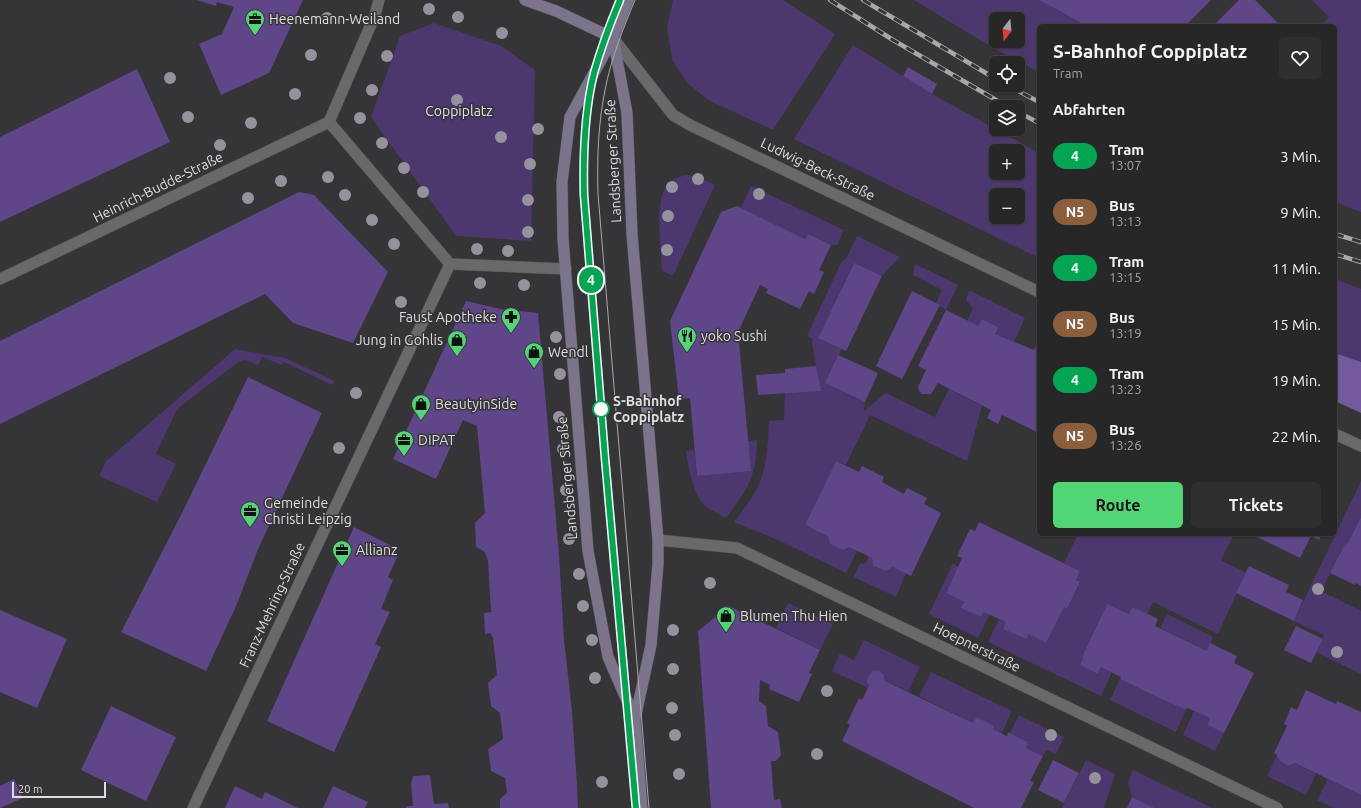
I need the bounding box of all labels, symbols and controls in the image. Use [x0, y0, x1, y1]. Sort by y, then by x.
office icon: Heenemann-Weiland [244, 8, 266, 36]
place label: Heenemann-Weiland [269, 11, 400, 27]
north arrow [989, 12, 1025, 48]
map controls [989, 12, 1025, 224]
button: heart [1279, 37, 1321, 79]
text: S-Bahnhof Coppiplatz [1053, 40, 1247, 62]
button: locate [989, 56, 1025, 92]
text: Tram [1053, 66, 1083, 80]
street label: Landsberger Straße [602, 99, 624, 223]
button: layers [989, 100, 1025, 136]
text: Abfahrten [1053, 101, 1125, 118]
park label: Coppiplatz [425, 103, 493, 119]
street label: Ludwig-Beck-Straße [758, 134, 878, 204]
text: Tram [1109, 141, 1144, 158]
button: + [989, 144, 1025, 180]
text: 4 [1071, 148, 1079, 164]
text: 3 Min. [1280, 148, 1321, 165]
street label: Heinrich-Budde-Straße [90, 149, 226, 225]
text: 13:07 [1109, 158, 1142, 172]
button: − [989, 188, 1025, 224]
text: Bus [1109, 197, 1135, 214]
text: N5 [1066, 204, 1084, 220]
text: 9 Min. [1280, 204, 1321, 221]
text: 13:13 [1109, 214, 1142, 228]
text: Tram [1109, 253, 1144, 270]
text: 4 [1071, 260, 1079, 276]
text: 11 Min. [1272, 260, 1321, 277]
line badge: 4 [578, 267, 604, 293]
text: 13:15 [1109, 270, 1142, 284]
text: 4 [587, 272, 595, 288]
pharmacy icon: Faust Apotheke [500, 306, 522, 334]
place label: Faust Apotheke [399, 309, 497, 325]
text: Bus [1109, 309, 1135, 326]
text: N5 [1066, 316, 1084, 332]
text: 15 Min. [1272, 316, 1321, 333]
restaurant icon: yoko Sushi [676, 325, 698, 353]
text: 13:19 [1109, 326, 1142, 340]
place label: yoko Sushi [701, 328, 767, 344]
shop icon: Jung in Gohlis [446, 329, 468, 357]
place label: Jung in Gohlis [356, 332, 443, 348]
shop icon: Wendl [523, 341, 545, 369]
place label: Wendl [548, 344, 589, 360]
text: Tram [1109, 365, 1144, 382]
text: 4 [1071, 372, 1079, 388]
text: 19 Min. [1272, 372, 1321, 389]
text: 13:23 [1109, 382, 1142, 396]
shop icon: BeautyinSide [410, 393, 432, 421]
place label: S-Bahnhof Coppiplatz [613, 393, 684, 425]
place label: BeautyinSide [435, 396, 517, 412]
marker: S-Bahnhof Coppiplatz [592, 400, 610, 418]
street label: Landsberger Straße [554, 416, 580, 540]
text: Bus [1109, 421, 1135, 438]
text: N5 [1066, 428, 1084, 444]
text: 22 Min. [1272, 428, 1321, 445]
office icon: DIPAT [393, 429, 415, 457]
place label: DIPAT [418, 432, 456, 448]
text: 13:26 [1109, 438, 1142, 452]
button: Route [1053, 482, 1183, 528]
button: Tickets [1191, 482, 1321, 528]
place label: Gemeinde Christi Leipzig [264, 495, 352, 527]
office icon: Gemeinde Christi Leipzig [239, 500, 261, 528]
office icon: Allianz [331, 539, 353, 567]
street label: Franz-Mehring-Straße [236, 540, 308, 670]
place label: Allianz [356, 542, 397, 558]
shop icon: Blumen Thu Hien [715, 605, 737, 633]
place label: Blumen Thu Hien [740, 608, 847, 624]
street label: Hoepnerstraße [931, 619, 1023, 675]
scale bar [12, 780, 106, 799]
text: 20 m [18, 783, 42, 795]

